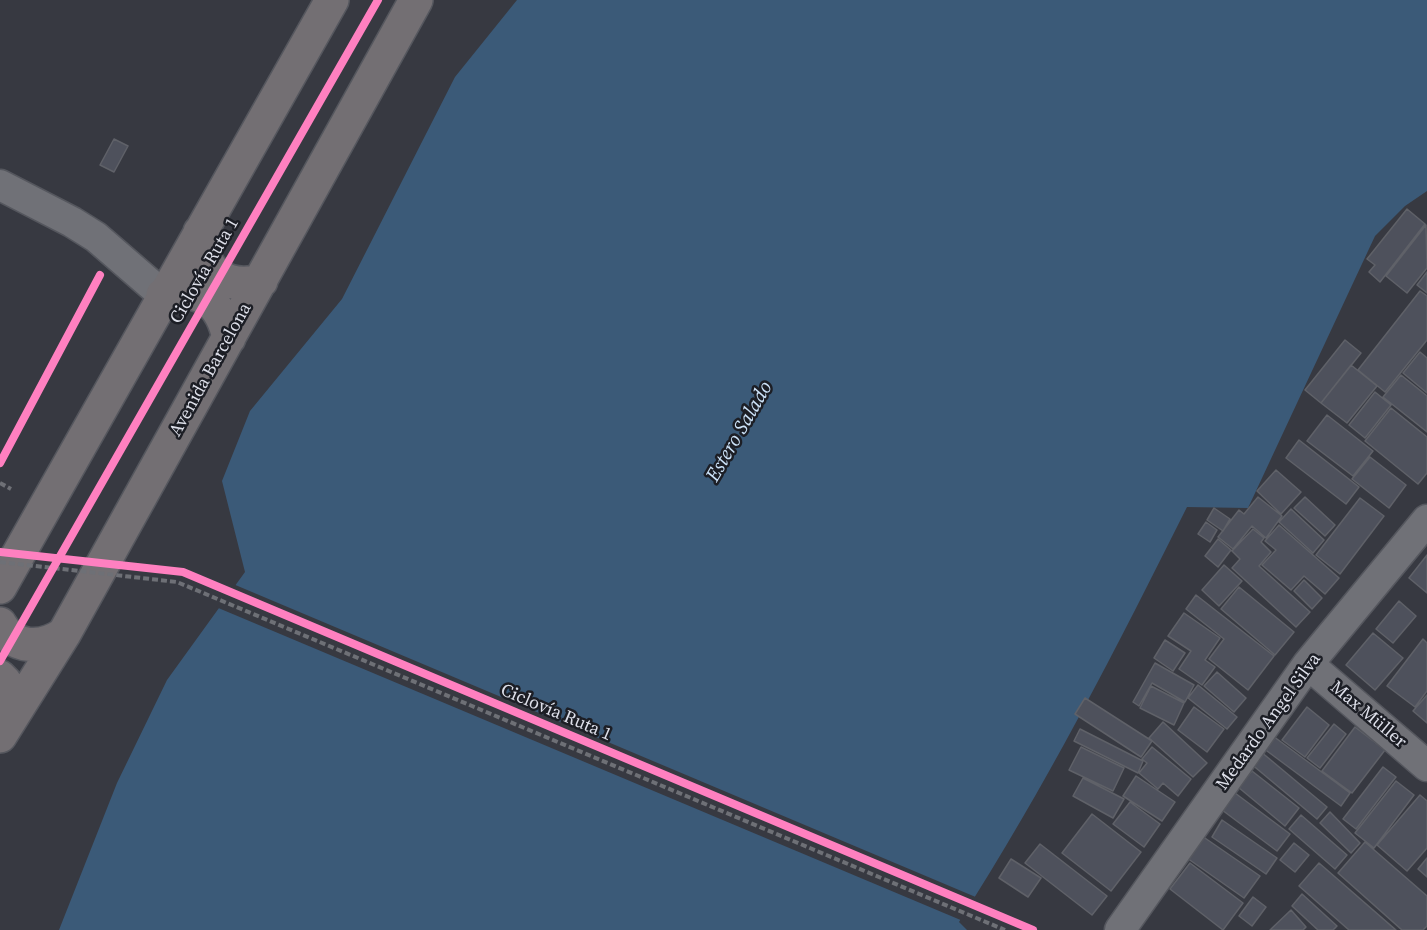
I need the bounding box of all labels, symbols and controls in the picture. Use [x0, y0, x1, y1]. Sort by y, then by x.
street label: Ciclovía Ruta 1 [166, 214, 244, 328]
street label: Avenida Barcelona [165, 299, 257, 441]
water label: Estero Salado [702, 378, 778, 486]
street label: Medardo Angel Silva [1212, 649, 1326, 795]
street label: Max Müller [1326, 677, 1410, 753]
street label: Ciclovía Ruta 1 [497, 680, 615, 746]

